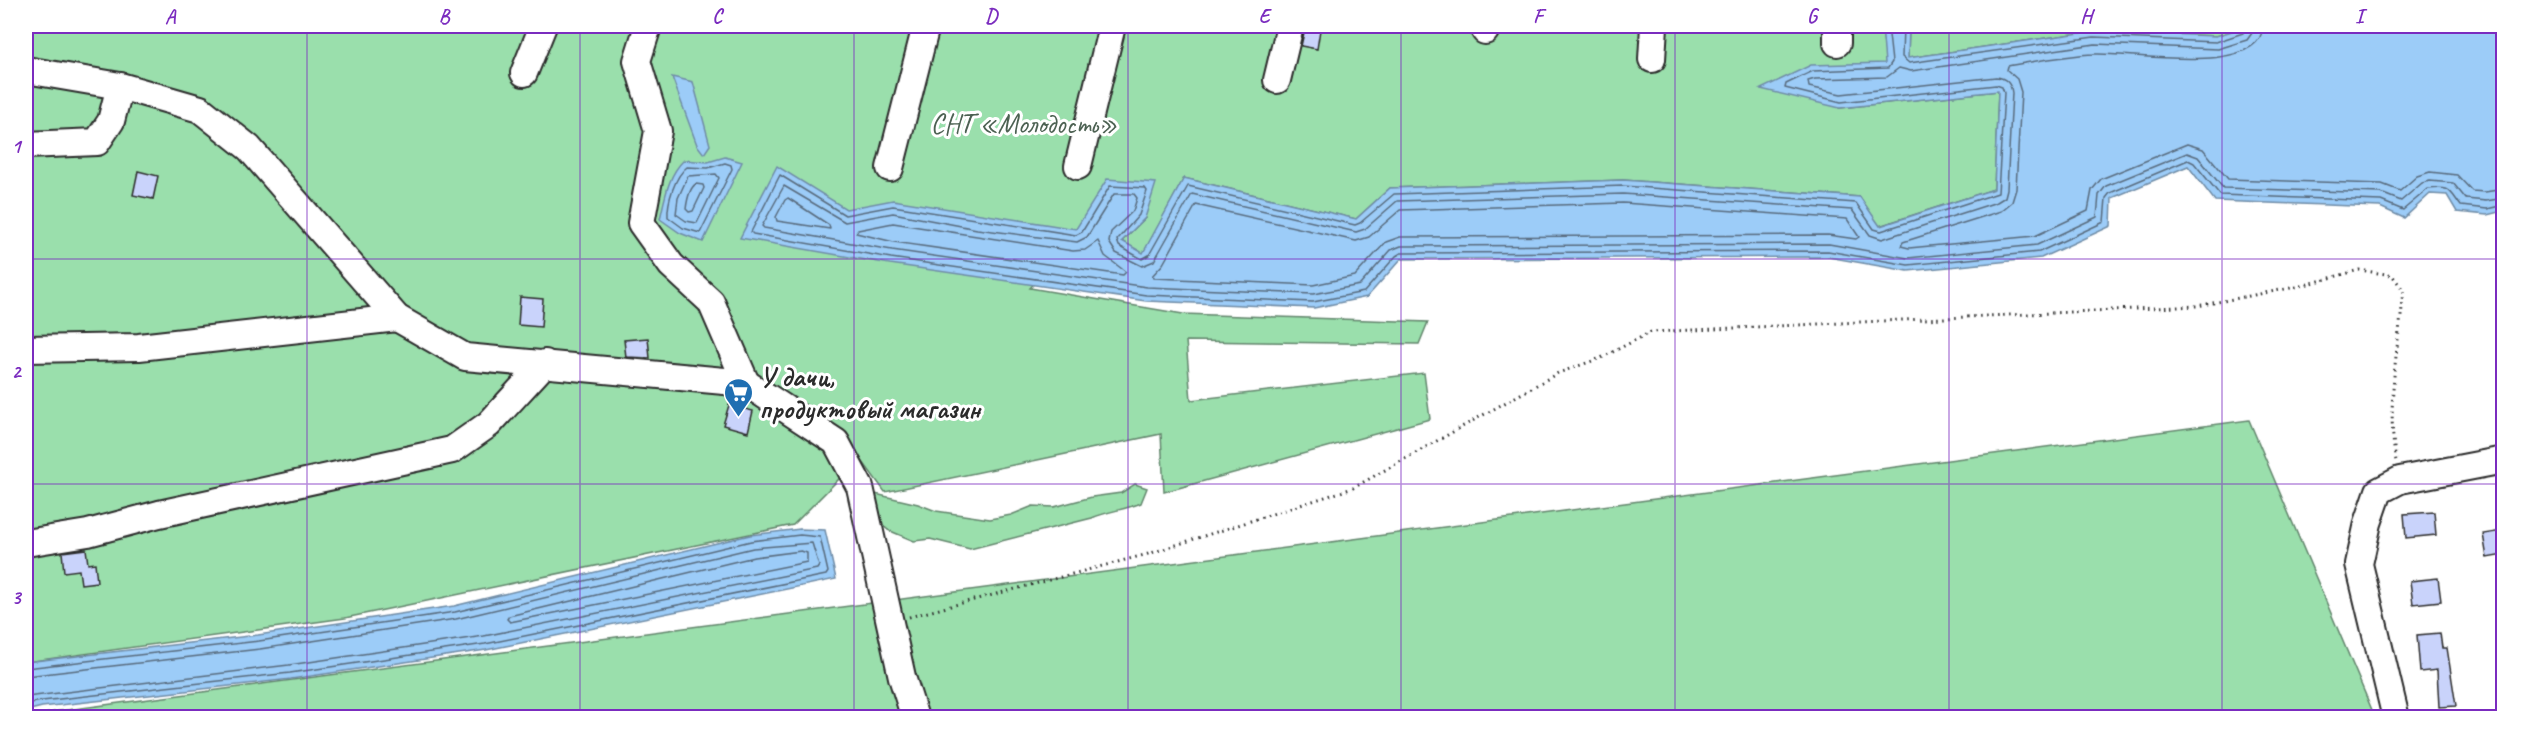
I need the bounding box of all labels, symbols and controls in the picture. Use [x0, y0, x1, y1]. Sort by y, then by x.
text: A [165, 4, 177, 29]
text: B [439, 4, 451, 29]
text: C [712, 4, 724, 29]
text: D [985, 4, 999, 29]
text: E [1259, 4, 1273, 29]
text: F [1533, 4, 1547, 29]
text: G [1807, 4, 1820, 29]
text: H [2080, 4, 2095, 29]
text: I [2355, 4, 2368, 29]
park label: СНТ «Молодость» [931, 106, 1117, 141]
text: 1 [12, 134, 23, 159]
text: 2 [12, 359, 23, 384]
place label: У дачи, продуктовый магазин [759, 359, 982, 427]
supermarket icon: У дачи, продуктовый магазин [722, 376, 754, 418]
text: 3 [12, 585, 23, 610]

